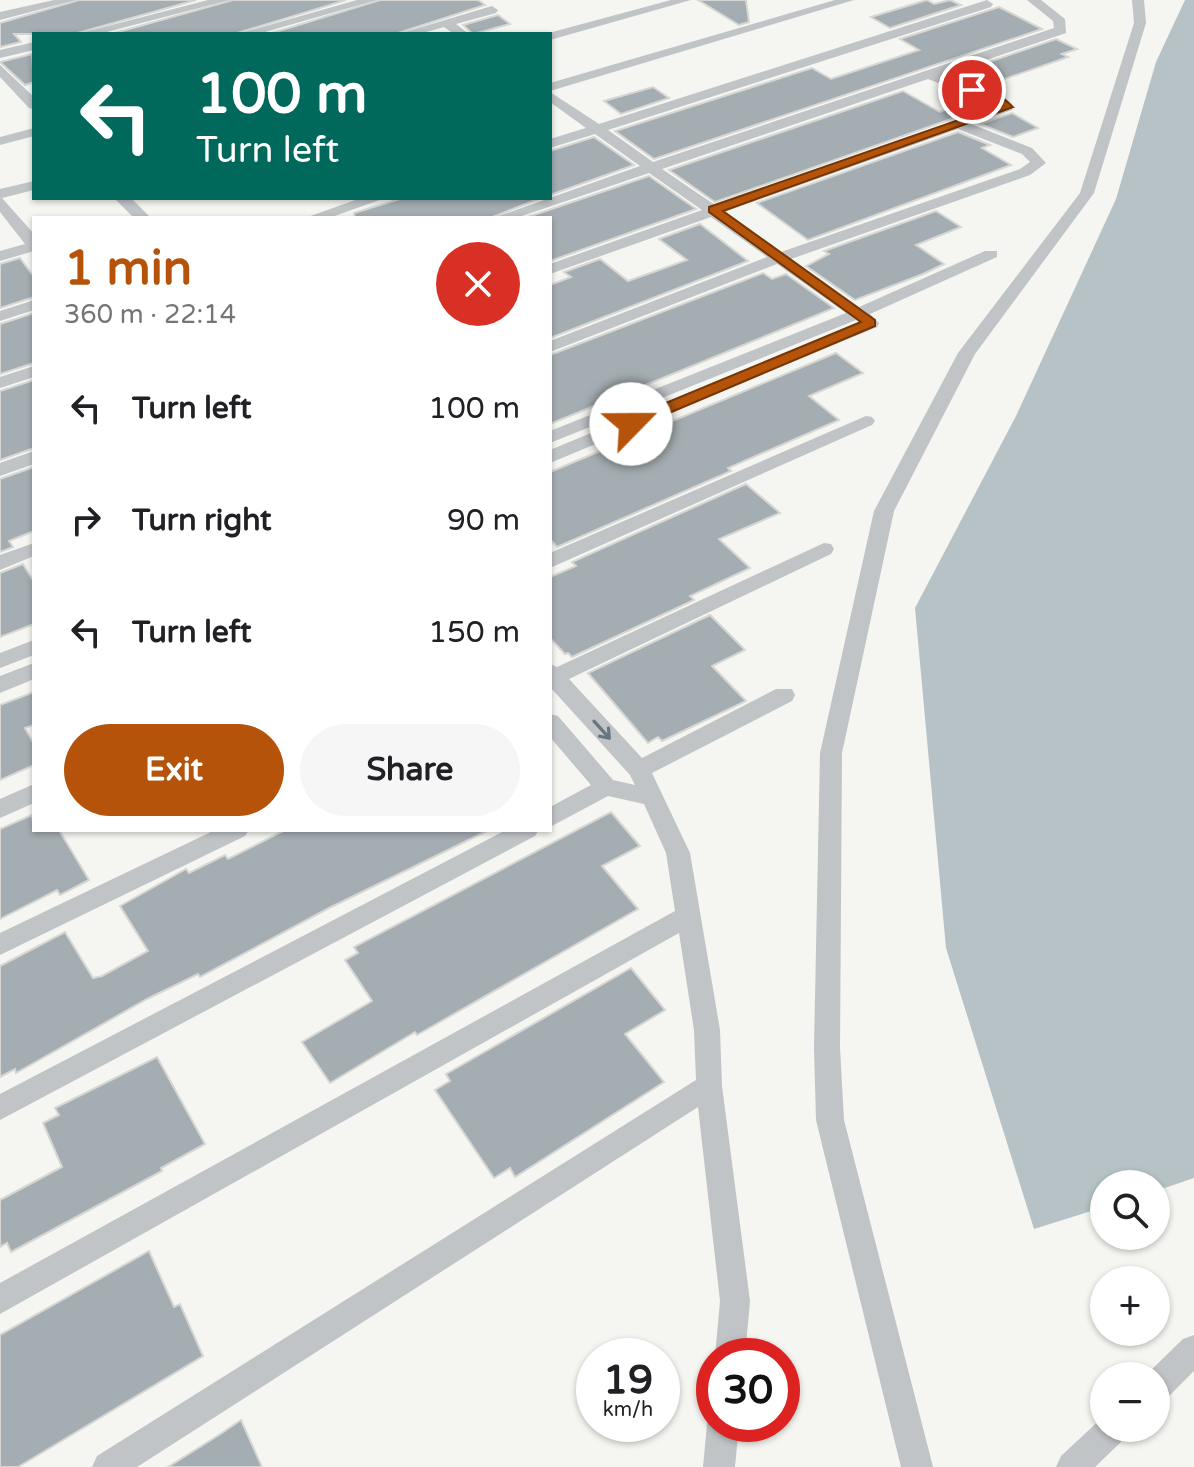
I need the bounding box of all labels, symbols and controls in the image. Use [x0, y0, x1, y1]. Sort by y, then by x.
pin [938, 56, 1006, 124]
text: 100 m [196, 61, 367, 128]
icon: left [64, 64, 168, 168]
icon: arrive [950, 68, 994, 112]
text: Turn left [196, 129, 339, 172]
text: 1 min [64, 240, 192, 298]
button: close [436, 242, 520, 326]
text: 360 m · 22:14 [64, 299, 236, 330]
position arrow [589, 382, 673, 466]
icon: left [64, 386, 108, 430]
text: Turn left [132, 390, 251, 427]
text: 100 m [428, 390, 520, 427]
icon: right [64, 498, 108, 542]
text: Turn right [132, 502, 272, 539]
text: 90 m [447, 502, 520, 539]
icon: left [64, 610, 108, 654]
text: Turn left [132, 614, 251, 651]
text: 150 m [428, 614, 520, 651]
one-way arrow [593, 719, 611, 739]
button: Exit [64, 724, 284, 816]
button: Share [300, 724, 520, 816]
map controls [1090, 1170, 1170, 1442]
button: search [1090, 1170, 1170, 1250]
button: + [1090, 1266, 1170, 1346]
speed limit sign: 30 [696, 1338, 800, 1442]
text: 19 [603, 1356, 653, 1404]
button: − [1090, 1362, 1170, 1442]
text: km/h [603, 1398, 653, 1422]

